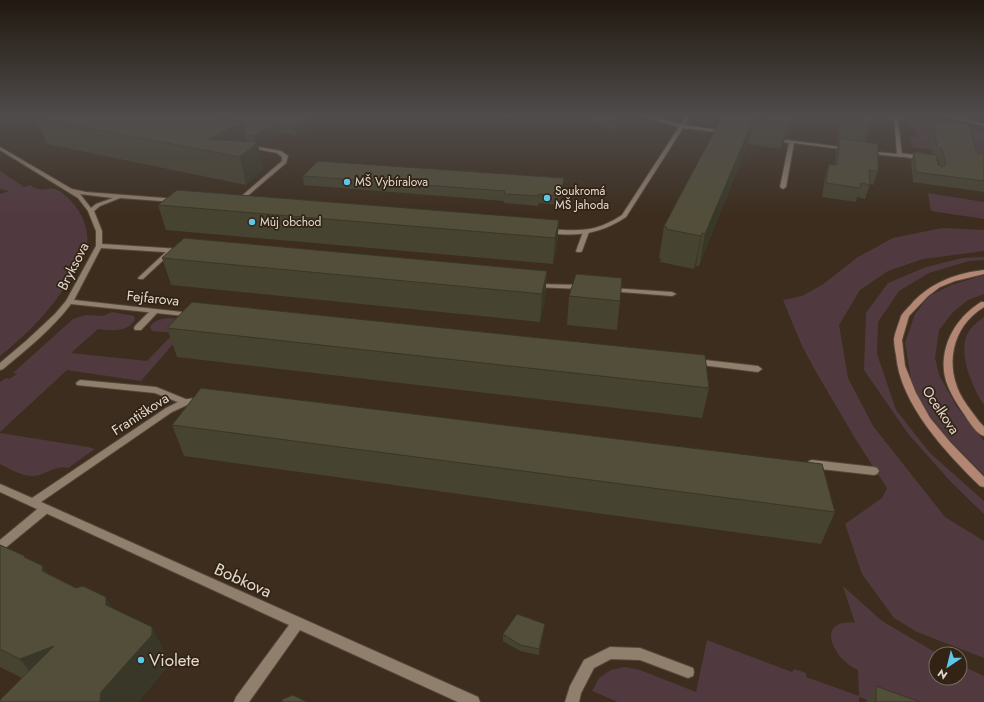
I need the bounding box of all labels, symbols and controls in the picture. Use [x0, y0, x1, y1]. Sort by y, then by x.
place label: MŠ Vybíralova [355, 173, 428, 191]
marker: MŠ Vybíralova [342, 177, 352, 187]
place label: Soukromá MŠ Jahoda [555, 182, 609, 214]
marker: Soukromá MŠ Jahoda [542, 193, 552, 203]
place label: Můj obchod [260, 213, 321, 231]
marker: Můj obchod [247, 217, 257, 227]
street label: Bryksova [52, 239, 94, 293]
street label: Fejfarova [126, 285, 180, 311]
street label: Ocelkova [917, 382, 965, 438]
street label: Františkova [107, 388, 173, 440]
street label: Bobkova [211, 557, 275, 603]
north arrow [928, 646, 968, 686]
place label: Violete [149, 648, 200, 672]
marker: Violete [136, 655, 146, 665]
text: N [934, 665, 950, 683]

